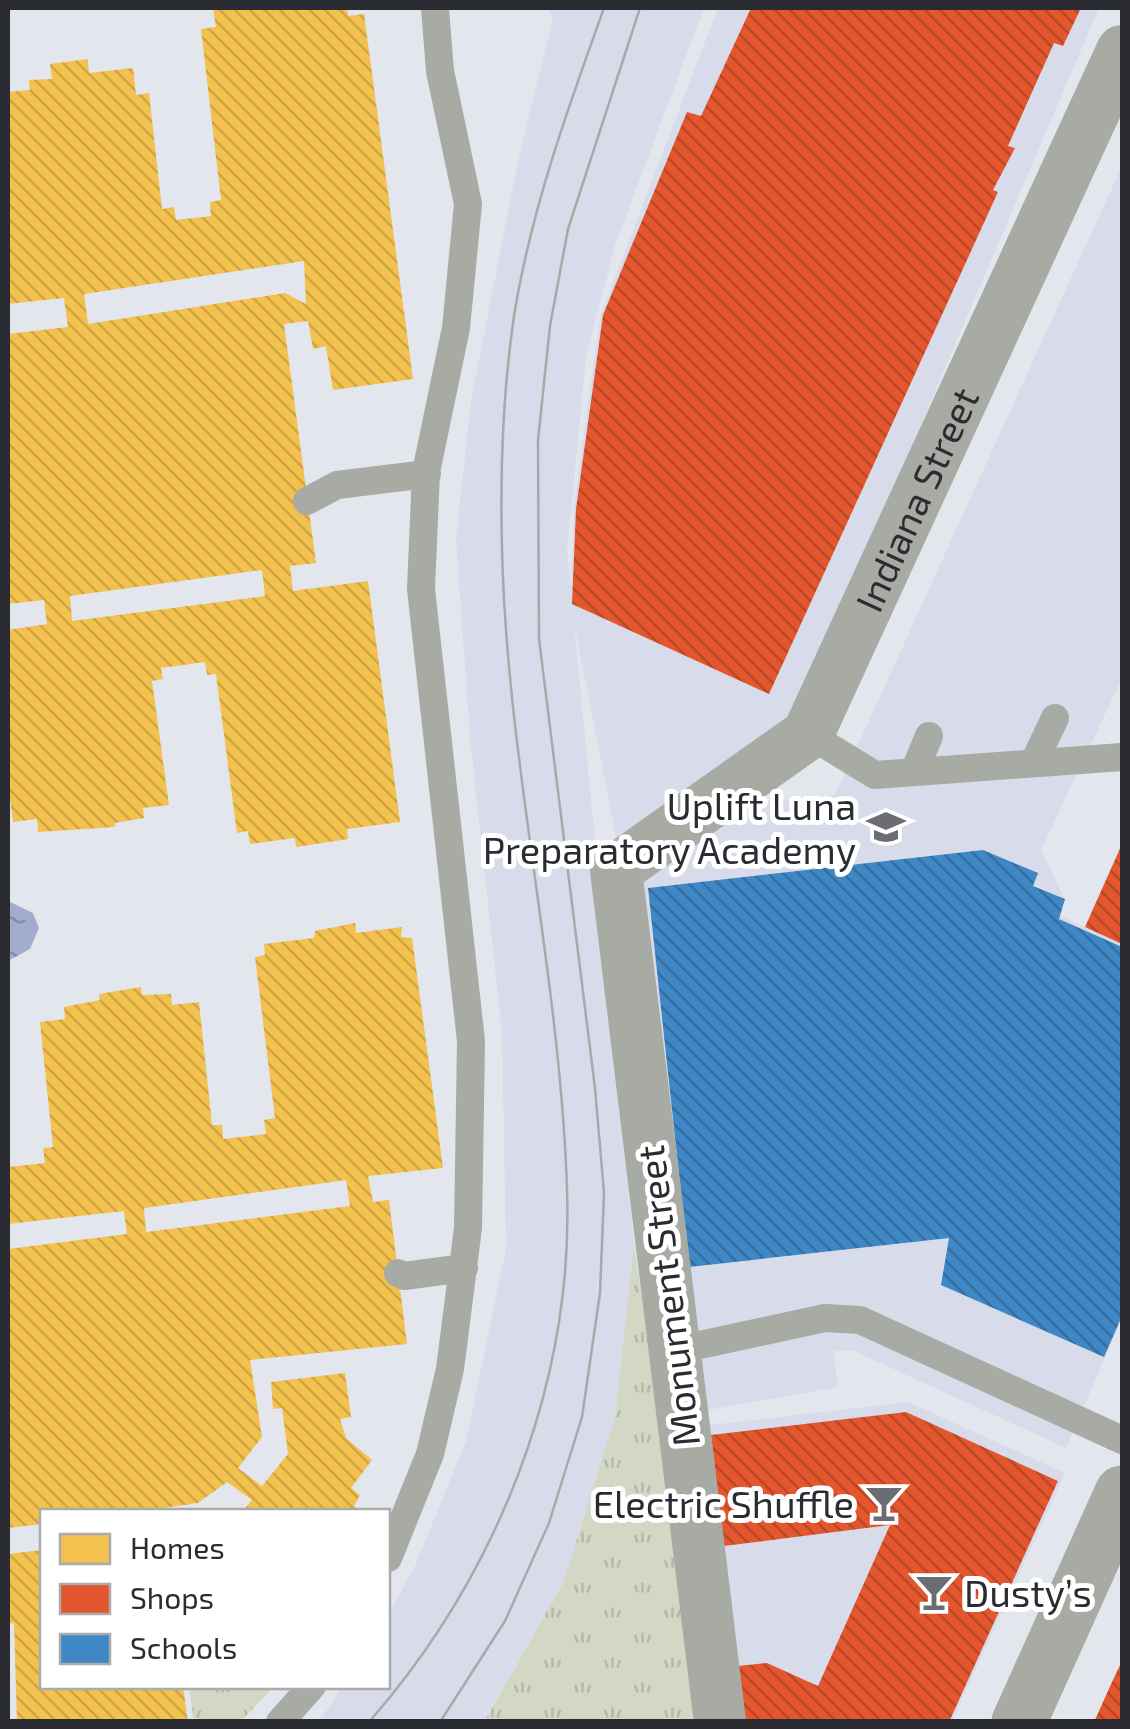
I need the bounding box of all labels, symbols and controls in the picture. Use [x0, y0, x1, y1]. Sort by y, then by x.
street label: Indiana Street [845, 380, 987, 618]
place label: Uplift Luna Preparatory Academy [483, 782, 856, 872]
school or university icon: Uplift Luna Preparatory Academy [865, 806, 907, 848]
street label: Monument Street [626, 1143, 708, 1449]
place label: Electric Shuffle [593, 1480, 854, 1526]
bar icon: Electric Shuffle [863, 1482, 905, 1524]
legend [40, 1509, 390, 1689]
text: Homes [130, 1529, 225, 1565]
place label: Dusty’s [964, 1569, 1092, 1615]
bar icon: Dusty’s [913, 1571, 955, 1613]
text: Shops [130, 1579, 214, 1615]
text: Schools [130, 1629, 237, 1665]

